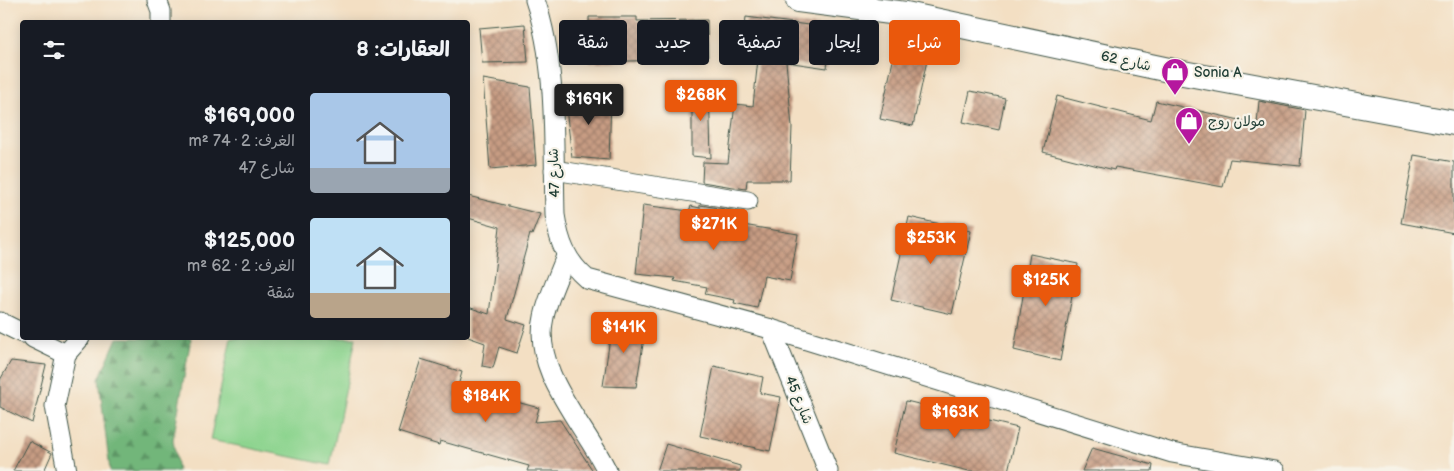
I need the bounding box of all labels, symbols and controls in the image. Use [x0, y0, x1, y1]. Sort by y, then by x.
chip: شقة [559, 20, 627, 65]
chip: جديد [637, 20, 709, 65]
chip: تصفية [719, 20, 799, 65]
chip: إيجار [809, 20, 879, 65]
chip: شراء [889, 20, 960, 65]
icon: filters [40, 36, 68, 64]
text: العقارات: 8 [356, 37, 450, 62]
street label: شارع 62 [1099, 47, 1153, 76]
shop icon: Sonia A [1160, 57, 1190, 96]
place label: Sonia A [1194, 64, 1242, 81]
pin: $268K [666, 80, 736, 122]
pin: $169K [554, 84, 624, 126]
text: $268K [676, 86, 726, 105]
text: $169K [565, 90, 613, 109]
text: $169,000 [203, 103, 295, 128]
shop icon: مولان روج [1174, 106, 1204, 145]
icon: home [350, 113, 410, 173]
place label: مولان روج [1208, 113, 1265, 131]
text: الغرف: 2 · 74 m² [189, 132, 295, 151]
street label: شارع 47 [545, 148, 564, 198]
text: شارع 47 [238, 159, 295, 178]
pin: $271K [679, 208, 749, 251]
text: $271K [691, 215, 737, 234]
pin: $253K [896, 222, 966, 265]
text: $125,000 [204, 228, 295, 253]
text: $253K [906, 229, 956, 248]
icon: home [350, 238, 410, 298]
text: الغرف: 2 · 62 m² [187, 257, 295, 276]
pin: $125K [1011, 264, 1081, 307]
text: $125K [1023, 271, 1069, 290]
text: شقة [267, 284, 295, 303]
pin: $141K [589, 312, 659, 354]
text: $141K [602, 318, 646, 337]
street label: شارع 45 [781, 373, 816, 427]
pin: $184K [451, 380, 521, 423]
text: $184K [462, 387, 510, 406]
pin: $163K [920, 396, 990, 439]
text: $163K [931, 403, 979, 422]

